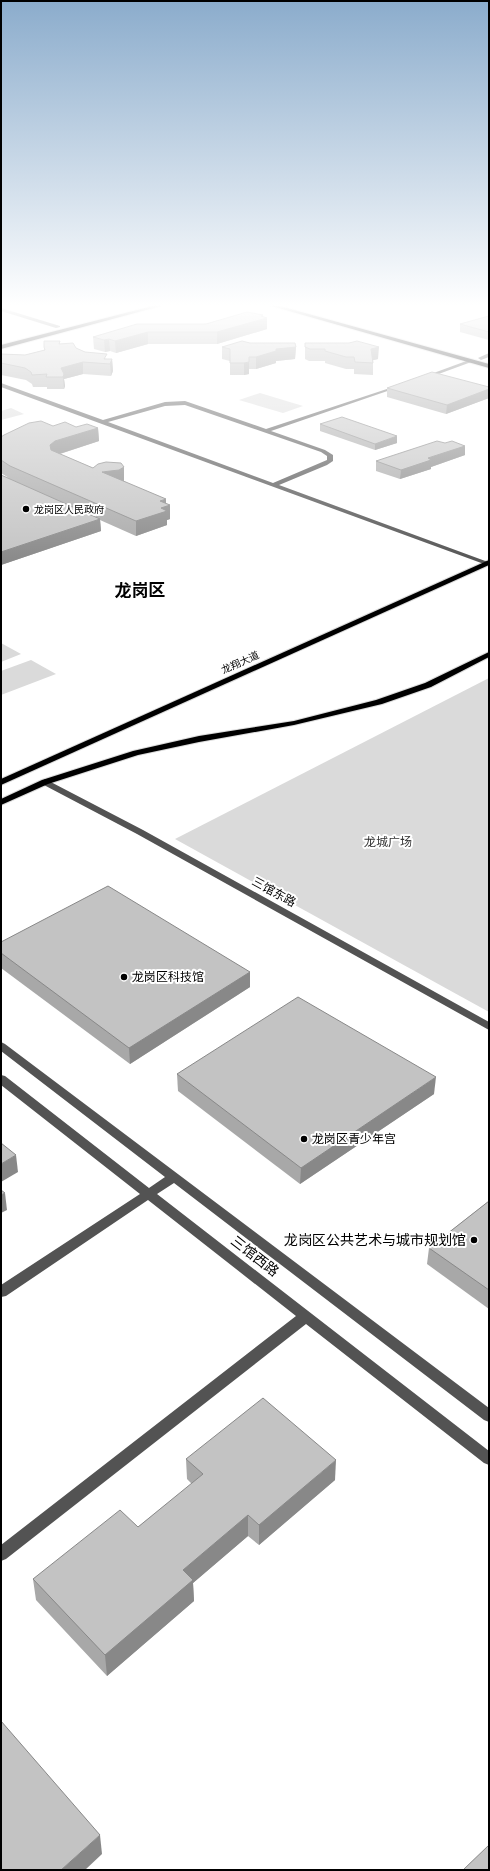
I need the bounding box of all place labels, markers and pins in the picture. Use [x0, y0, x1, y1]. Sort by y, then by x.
marker: 龙岗区人民政府 [21, 504, 31, 514]
place label: 龙岗区人民政府 [34, 504, 104, 515]
place label: 龙岗区科技馆 [132, 970, 204, 984]
marker: 龙岗区科技馆 [119, 972, 129, 982]
place label: 龙岗区青少年宫 [312, 1132, 396, 1146]
marker: 龙岗区青少年宫 [299, 1134, 309, 1144]
place label: 龙岗区公共艺术与城市规划馆 [284, 1232, 466, 1248]
marker: 龙岗区公共艺术与城市规划馆 [469, 1235, 479, 1245]

